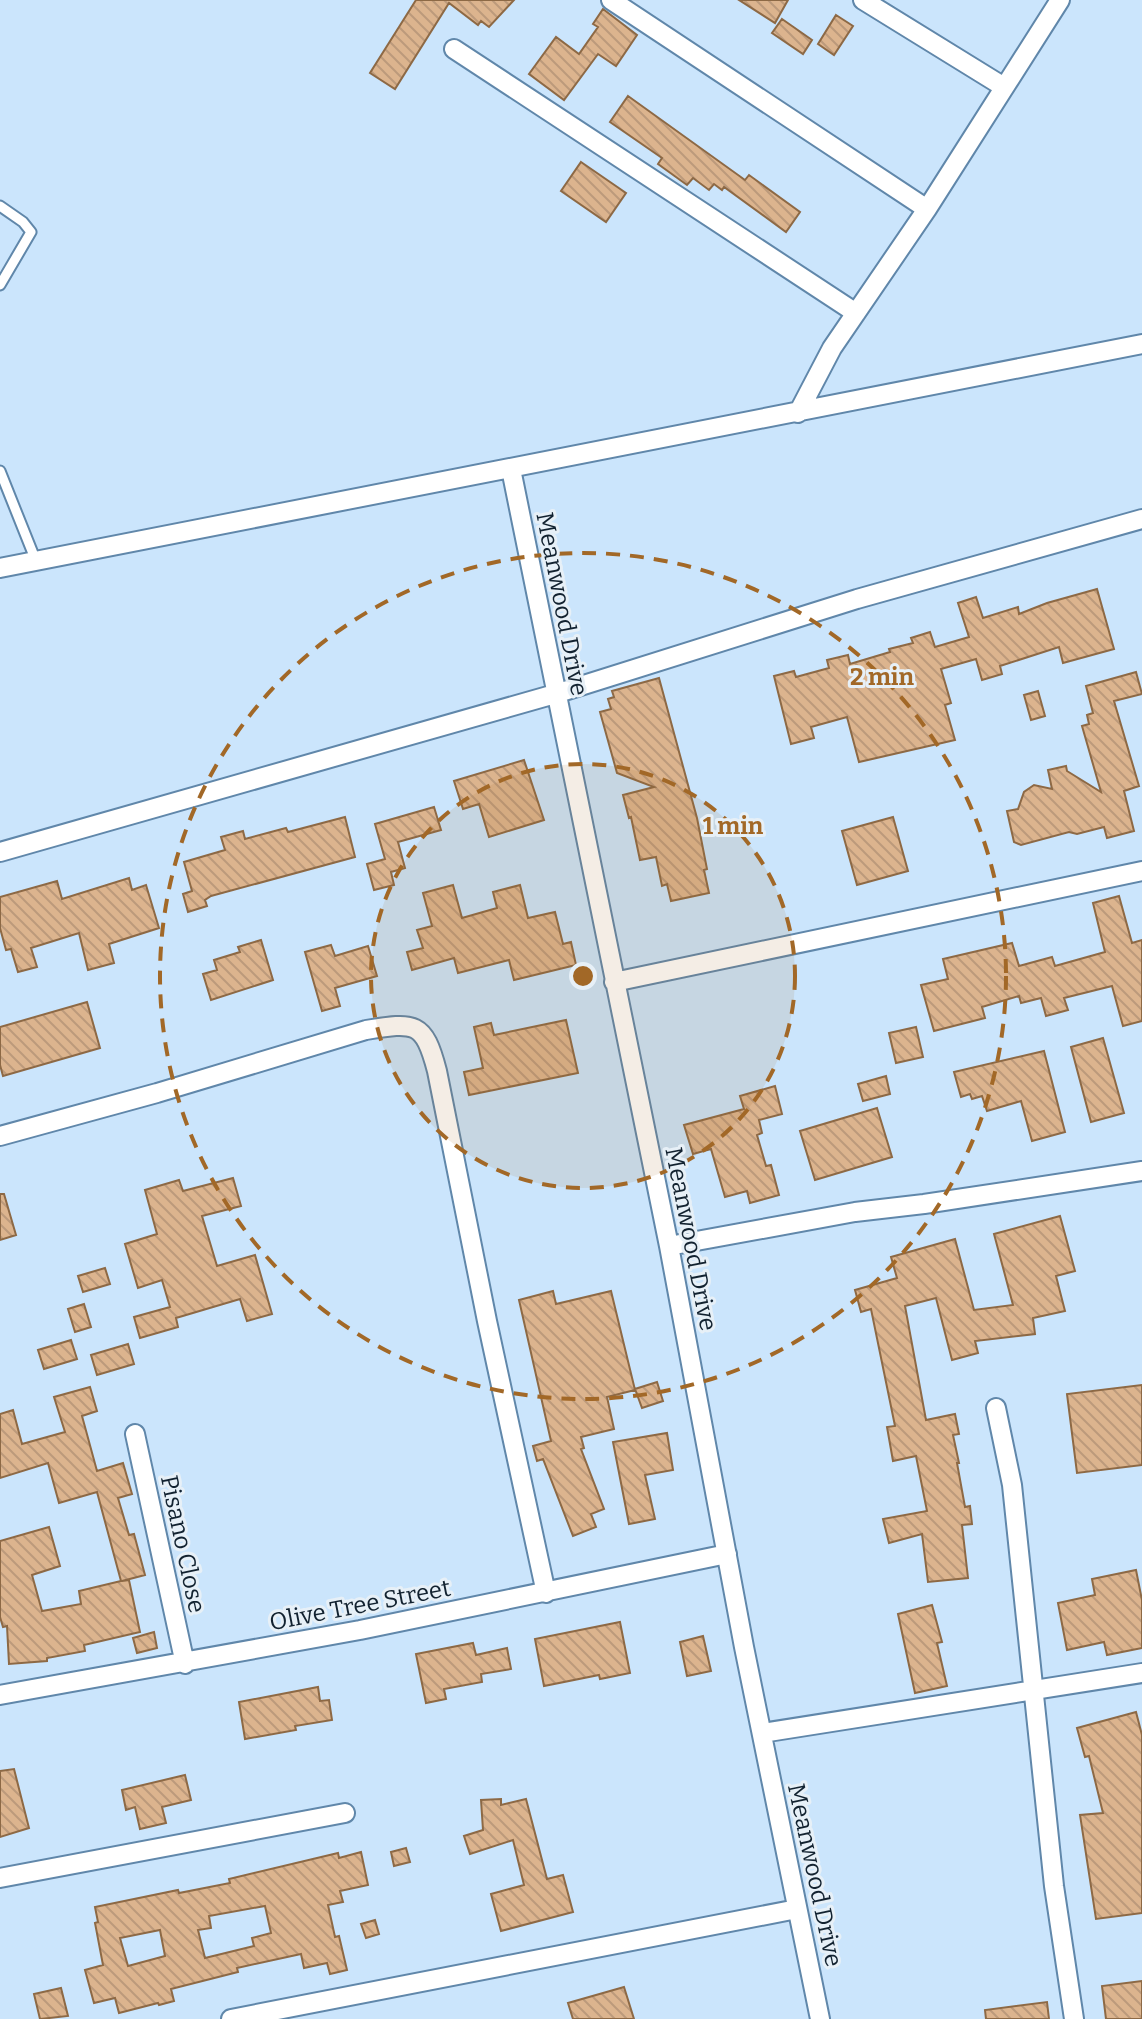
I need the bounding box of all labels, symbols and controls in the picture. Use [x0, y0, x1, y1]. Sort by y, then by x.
street label: Meanwood Drive [530, 510, 594, 698]
text: 2 min [850, 663, 914, 691]
text: 1 min [703, 812, 764, 840]
centre of rings [569, 962, 597, 990]
street label: Meanwood Drive [659, 1145, 723, 1333]
street label: Pisano Close [155, 1473, 211, 1615]
street label: Olive Tree Street [267, 1574, 453, 1636]
street label: Meanwood Drive [782, 1781, 848, 1969]

